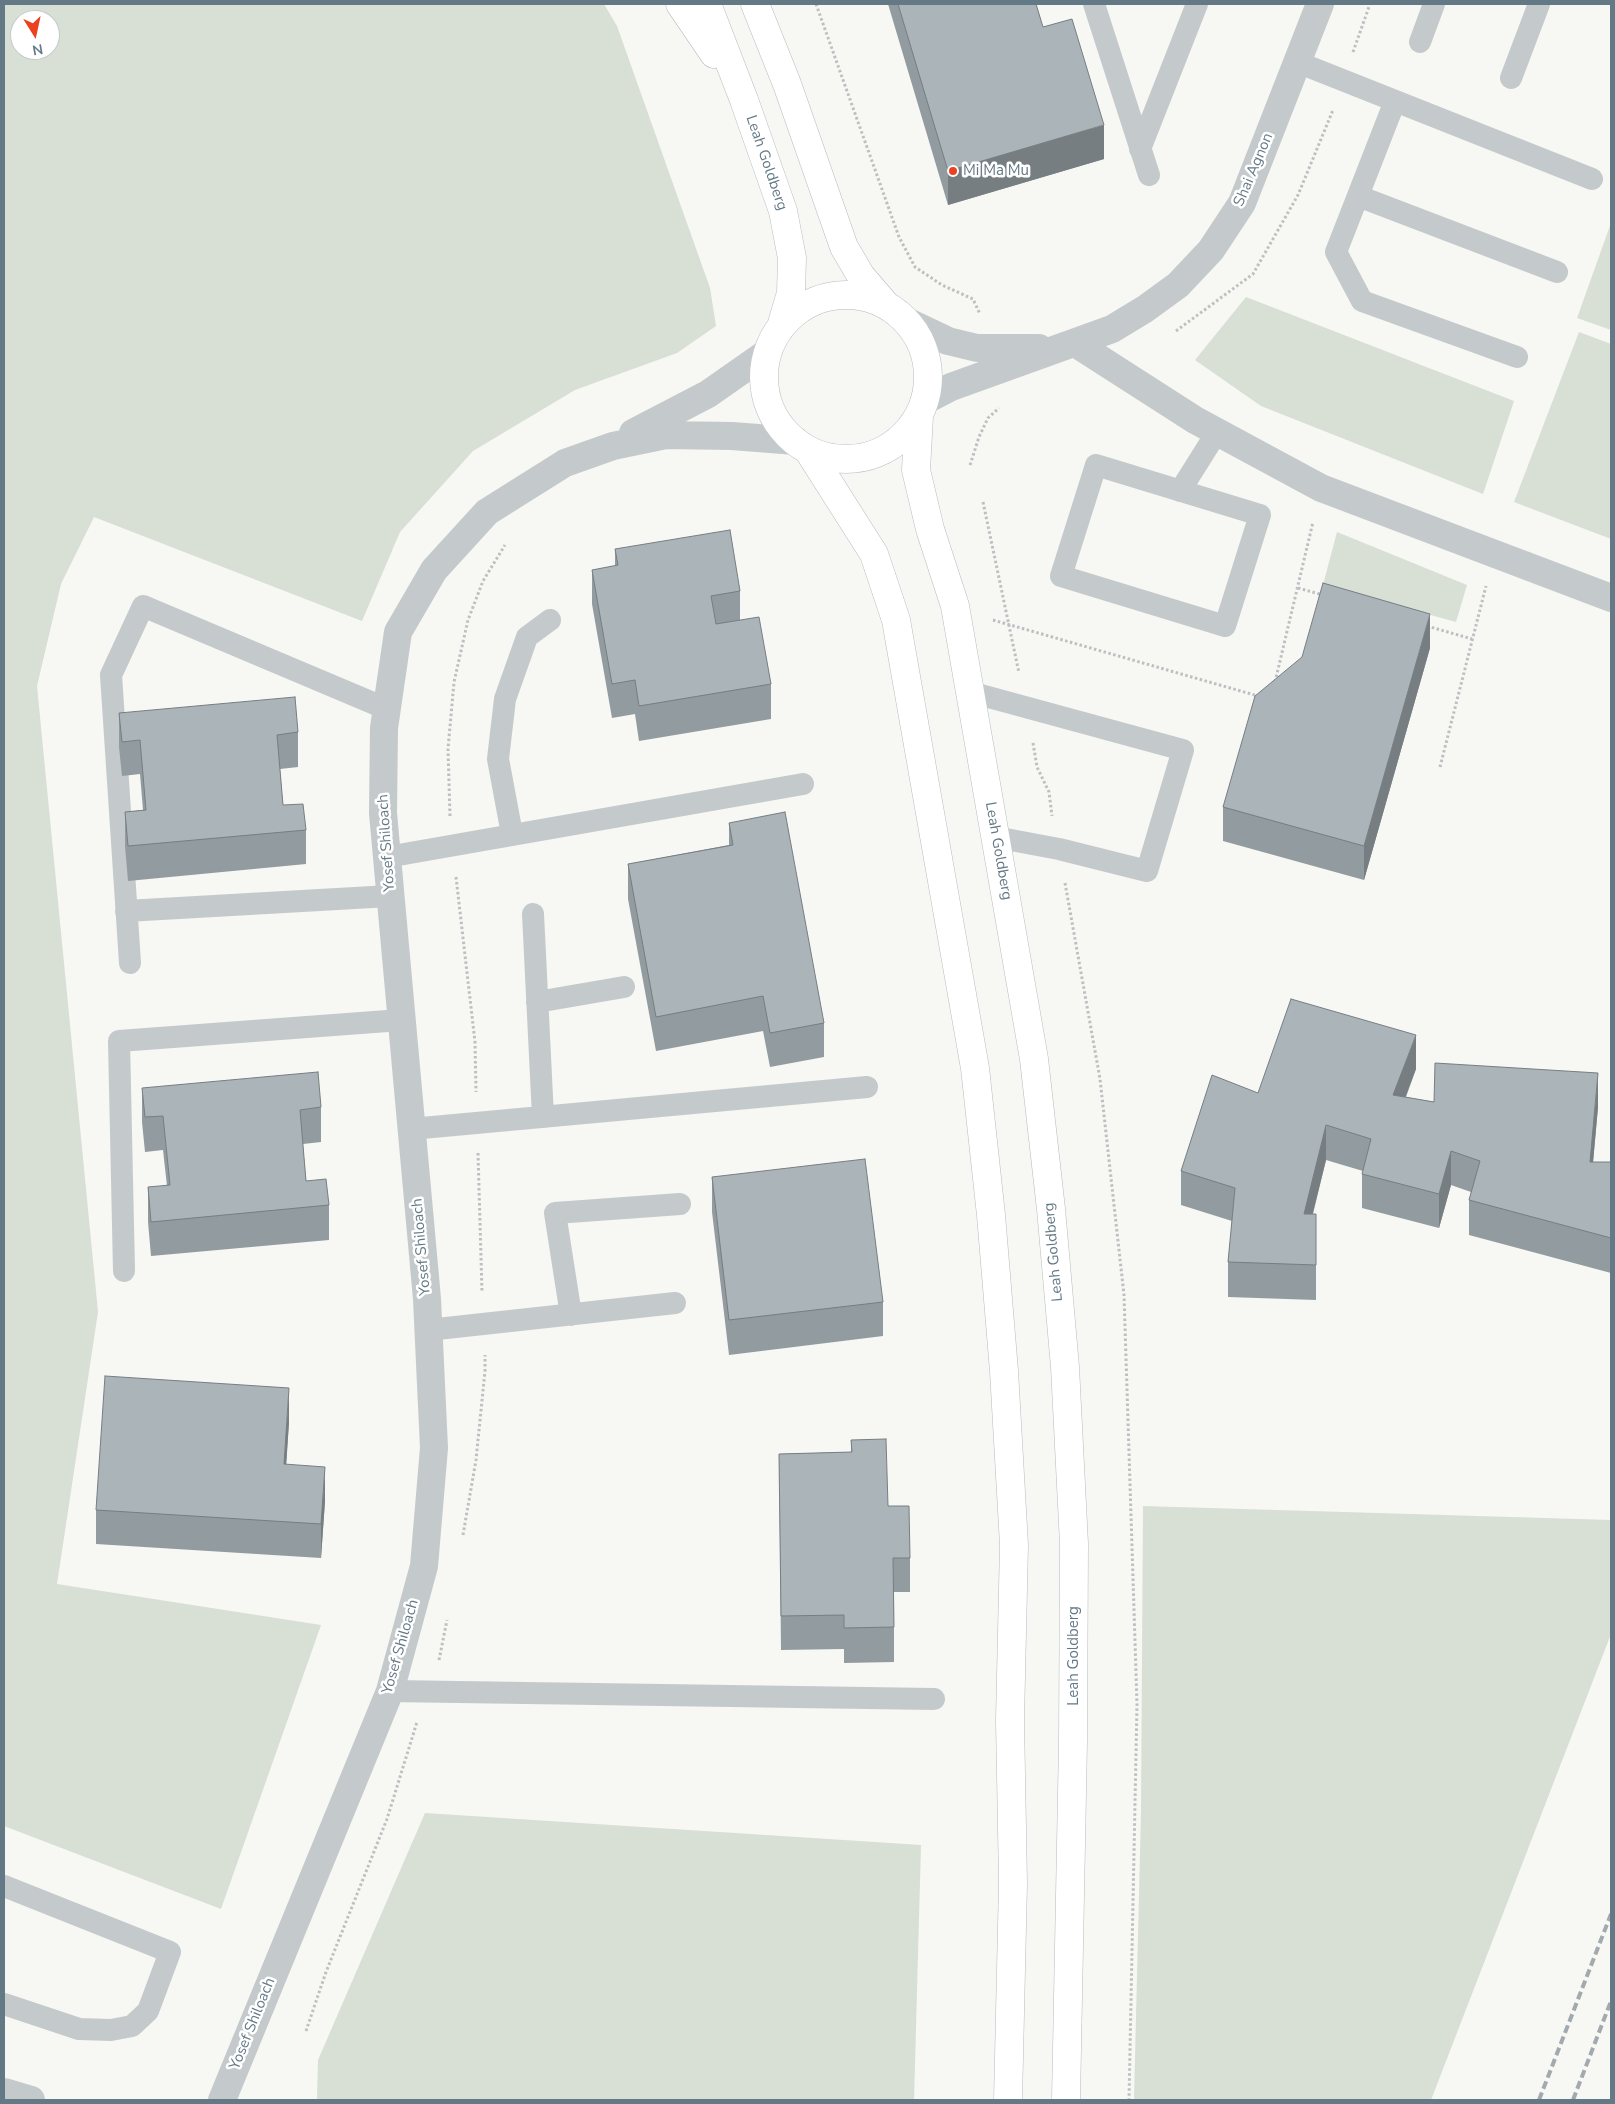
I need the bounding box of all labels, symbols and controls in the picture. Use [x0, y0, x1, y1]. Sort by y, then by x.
north arrow [10, 10, 60, 60]
text: N [31, 39, 44, 60]
street label: Leah Goldberg [741, 113, 791, 213]
street label: Shai Agnon [1230, 131, 1278, 209]
place label: Mi Ma Mu [963, 162, 1029, 180]
marker: Mi Ma Mu [947, 165, 959, 177]
street label: Yosef Shiloach [375, 794, 399, 892]
street label: Leah Goldberg [980, 800, 1016, 902]
street label: Yosef Shiloach [409, 1198, 435, 1296]
street label: Leah Goldberg [1041, 1202, 1067, 1302]
street label: Yosef Shiloach [379, 1598, 423, 1696]
street label: Leah Goldberg [1065, 1606, 1083, 1706]
street label: Yosef Shiloach [226, 1975, 280, 2073]

